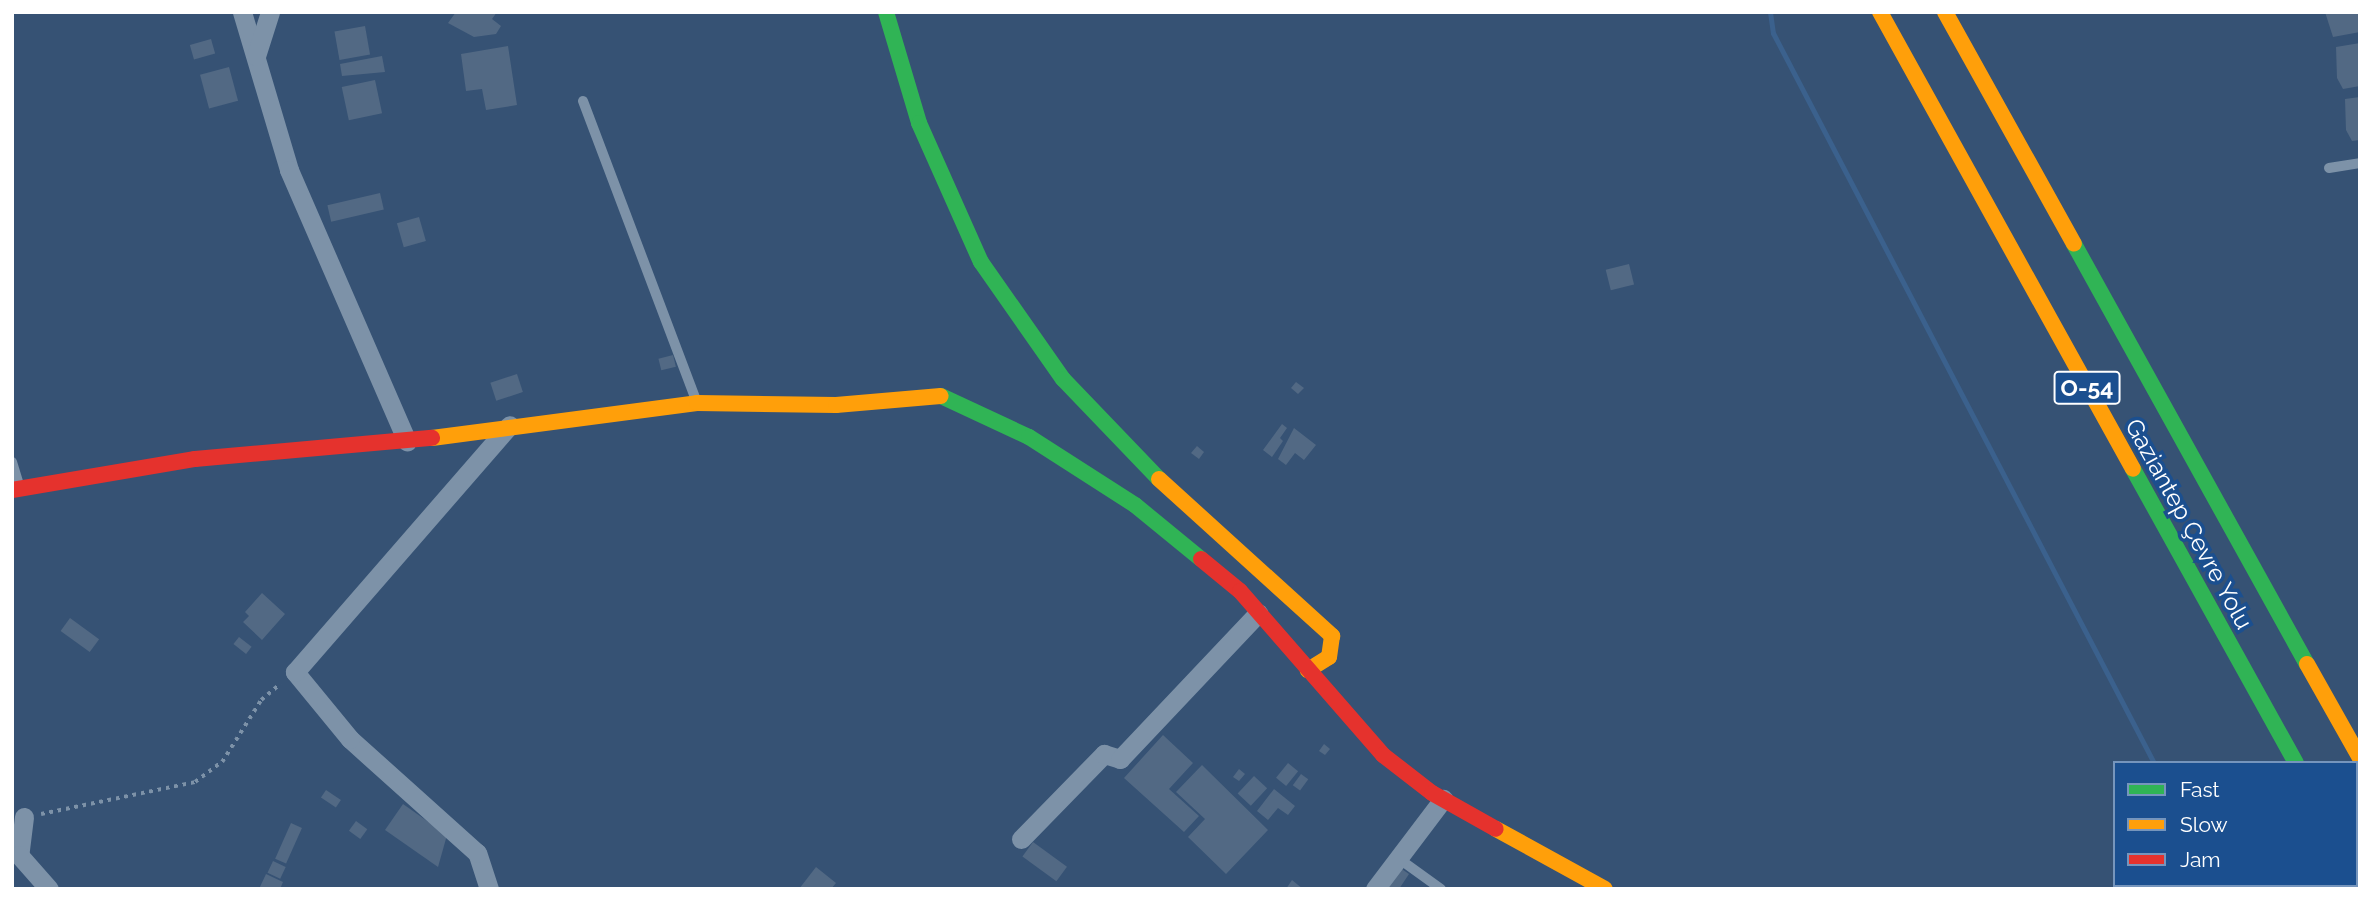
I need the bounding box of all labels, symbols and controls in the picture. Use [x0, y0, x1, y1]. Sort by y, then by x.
road number: O-54 [2052, 368, 2122, 408]
street label: Gaziantep Çevre Yolu [2119, 413, 2259, 635]
legend [2113, 761, 2358, 887]
text: Fast [2180, 777, 2220, 802]
text: Slow [2180, 812, 2228, 837]
text: Jam [2180, 847, 2221, 872]

